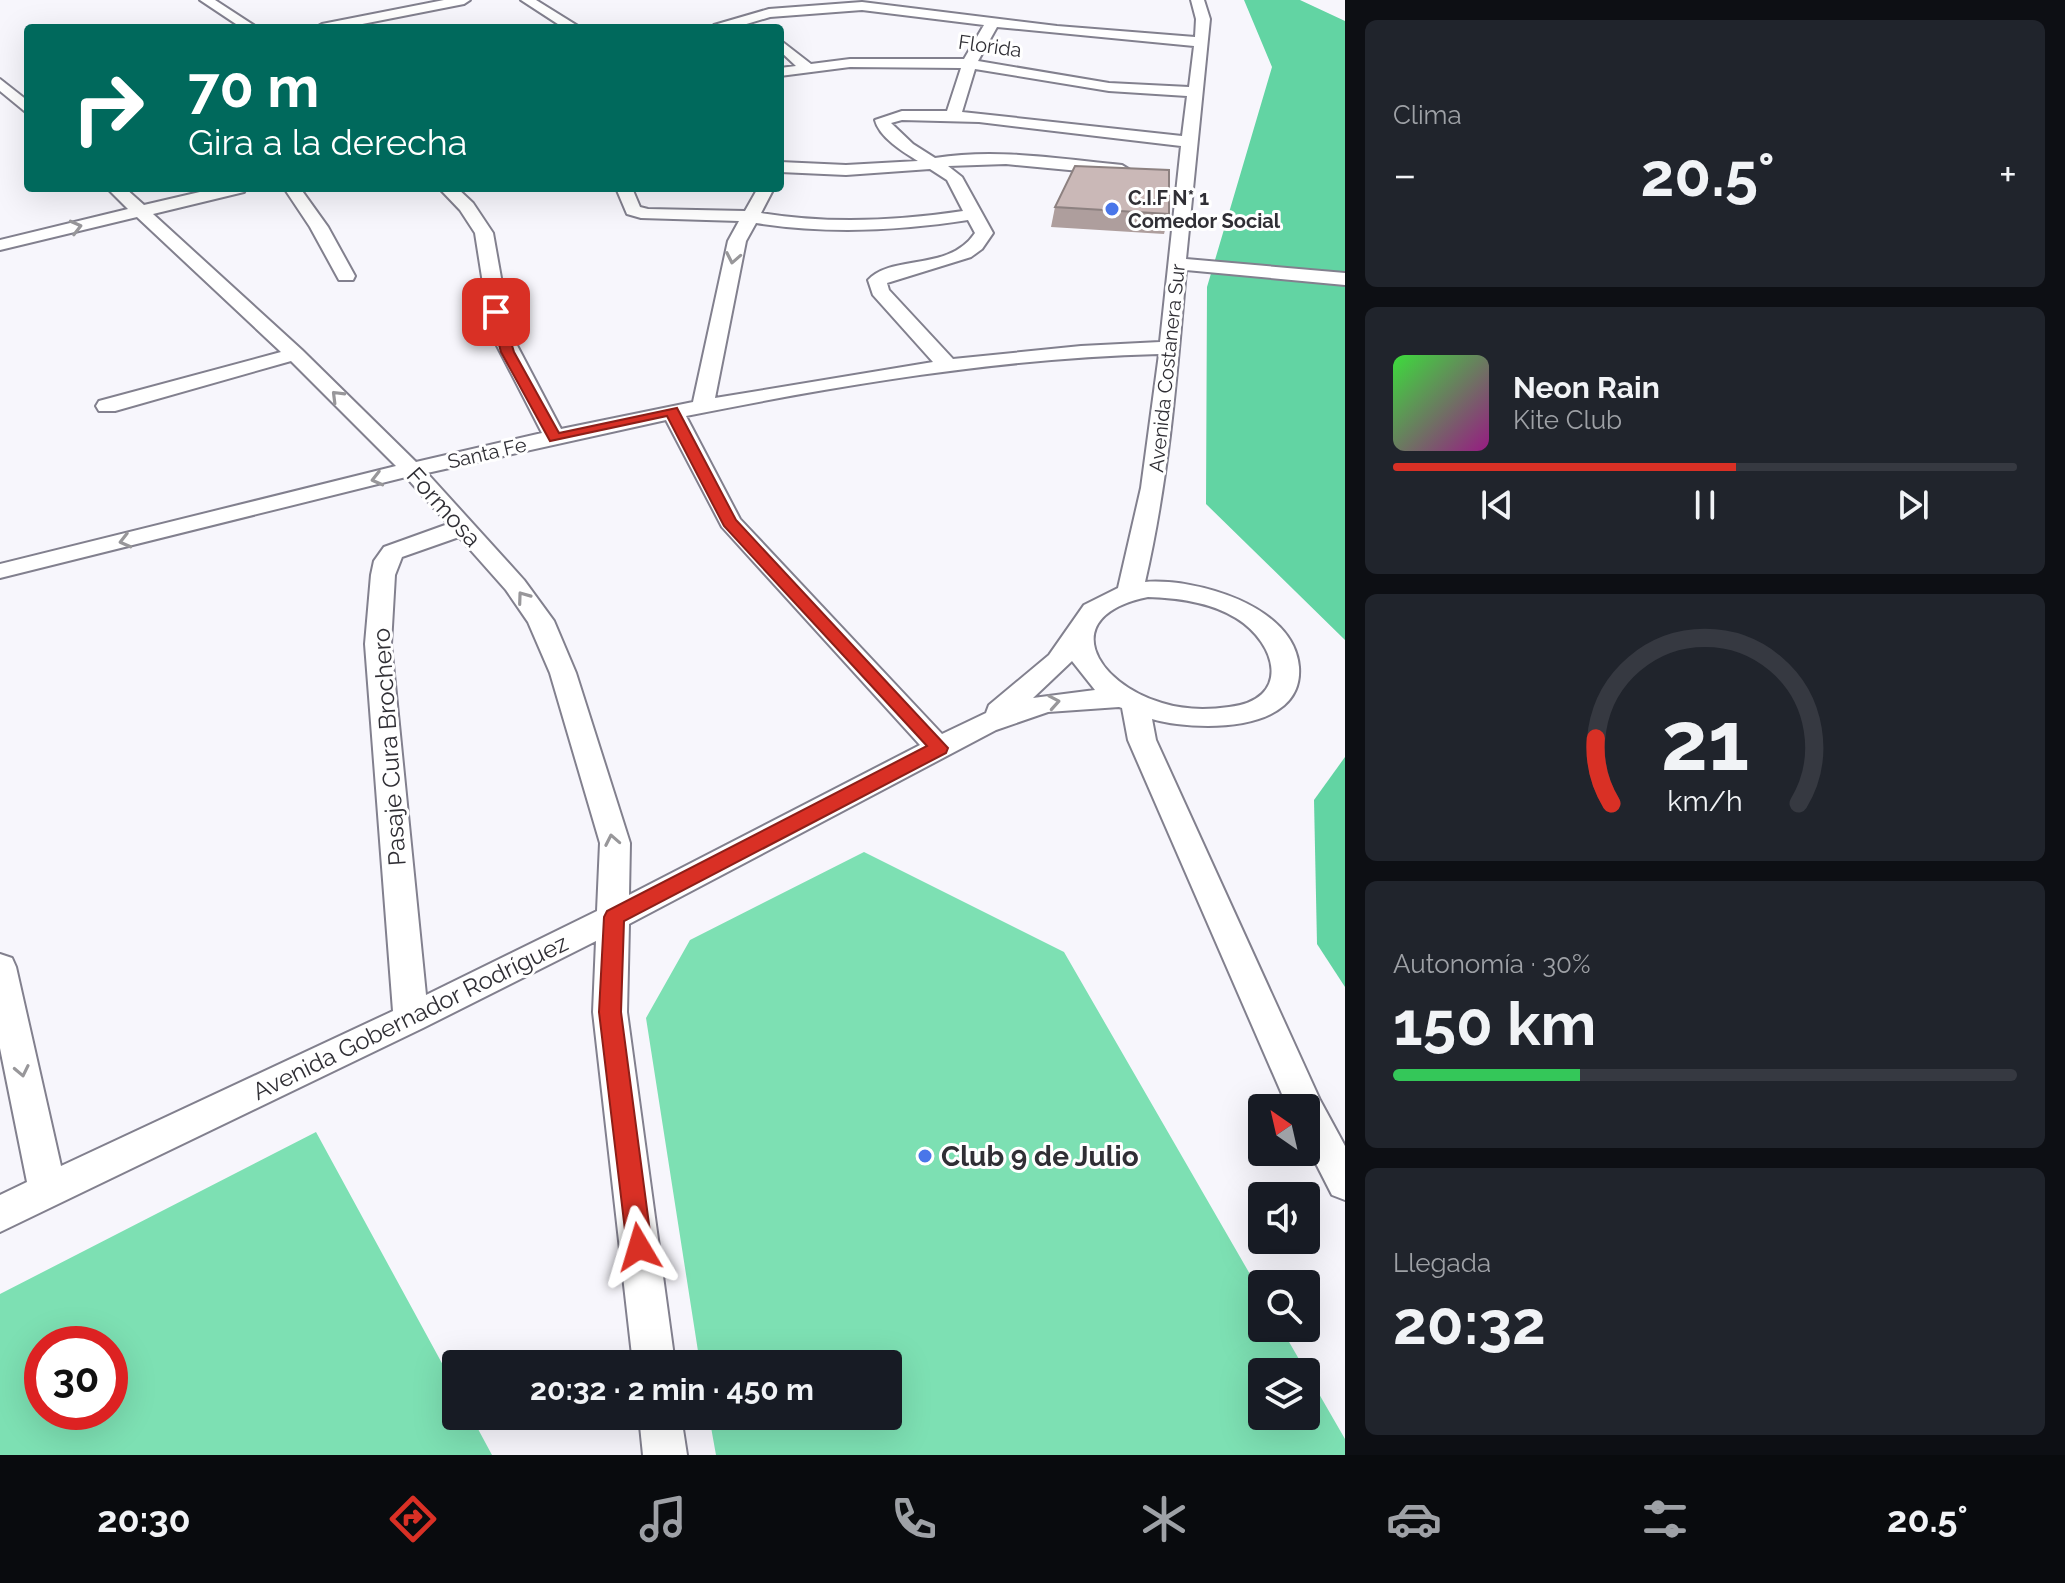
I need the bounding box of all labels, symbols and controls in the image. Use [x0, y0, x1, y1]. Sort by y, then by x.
street label: Florida [957, 30, 1023, 62]
text: 70 m [188, 54, 319, 120]
icon: right [56, 56, 160, 160]
text: Clima [1393, 100, 1462, 130]
text: Gira a la derecha [188, 121, 467, 163]
text: 20.5° [1640, 140, 1775, 210]
text: − [1393, 149, 1417, 200]
text: + [1999, 149, 2017, 200]
place label: C.I.F N* 1 Comedor Social [1128, 186, 1281, 233]
marker: C.I.F N* 1 Comedor Social [1103, 200, 1121, 218]
one-way arrow [68, 219, 82, 236]
one-way arrow [725, 250, 742, 264]
street label: Avenida Costanera Sur [1144, 262, 1190, 474]
pin [462, 278, 530, 346]
icon: arrive [474, 290, 518, 334]
text: Neon Rain [1513, 370, 1660, 405]
one-way arrow [332, 390, 346, 405]
text: Kite Club [1513, 405, 1622, 435]
street label: Santa Fe [445, 432, 529, 474]
street label: Formosa [401, 461, 487, 553]
one-way arrow [371, 469, 385, 486]
icon: previous [1475, 483, 1519, 527]
icon: pause [1683, 483, 1727, 527]
icon: next [1891, 483, 1935, 527]
one-way arrow [119, 531, 132, 548]
one-way arrow [519, 591, 533, 606]
street label: Pasaje Cura Brochero [366, 627, 412, 867]
text: 21 [1661, 691, 1749, 788]
one-way arrow [1047, 695, 1061, 712]
text: km/h [1667, 784, 1743, 818]
one-way arrow [604, 833, 621, 847]
street label: Avenida Gobernador Rodríguez [248, 928, 572, 1106]
text: Autonomía · 30% [1393, 949, 1591, 979]
text: 150 km [1393, 989, 1596, 1059]
one-way arrow [13, 1063, 30, 1077]
north arrow [1248, 1094, 1320, 1166]
map controls [1248, 1094, 1320, 1430]
place label: Club 9 de Julio [941, 1140, 1139, 1173]
marker: Club 9 de Julio [916, 1147, 934, 1165]
button: sound [1248, 1182, 1320, 1254]
position arrow [597, 1205, 681, 1289]
text: Llegada [1393, 1248, 1491, 1278]
button: search [1248, 1270, 1320, 1342]
text: 20:32 [1393, 1288, 1546, 1358]
speed limit sign: 30 [24, 1326, 128, 1430]
button: layers [1248, 1358, 1320, 1430]
text: 20:32 · 2 min · 450 m [530, 1372, 814, 1407]
icon: directions [385, 1491, 441, 1547]
icon: music [635, 1491, 691, 1547]
icon: phone [886, 1491, 942, 1547]
icon: climate [1136, 1491, 1192, 1547]
icon: car [1386, 1491, 1442, 1547]
icon: filters [1637, 1491, 1693, 1547]
text: 20:30 [97, 1498, 191, 1540]
text: 20.5° [1887, 1498, 1968, 1540]

